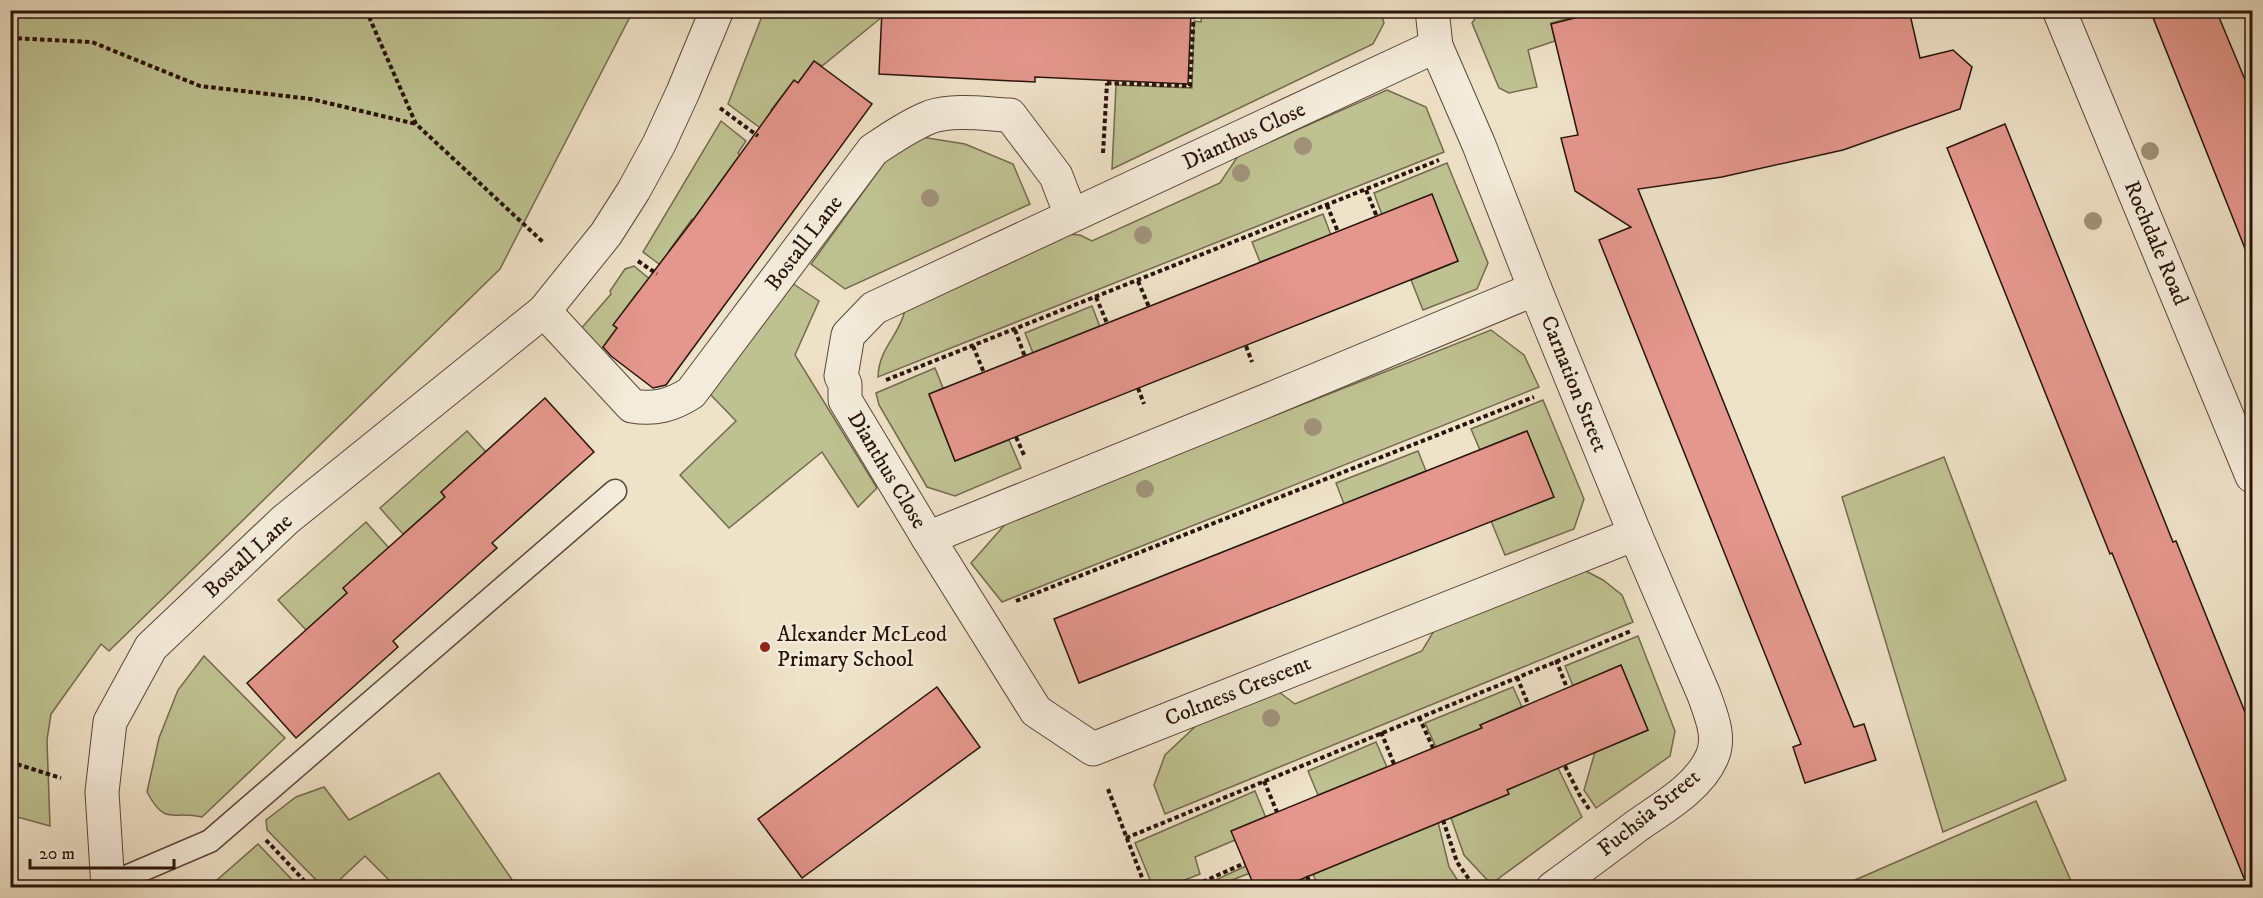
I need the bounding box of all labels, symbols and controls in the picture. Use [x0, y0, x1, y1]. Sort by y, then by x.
street label: Dianthus Close [1178, 96, 1310, 176]
street label: Rochdale Road [2118, 177, 2194, 309]
street label: Bostall Lane [760, 190, 848, 296]
street label: Carnation Street [1534, 312, 1614, 456]
street label: Dianthus Close [841, 406, 933, 534]
street label: Bostall Lane [198, 508, 298, 604]
place label: Alexander McLeod Primary School [777, 621, 947, 673]
marker: Alexander McLeod Primary School [758, 640, 772, 654]
street label: Coltness Crescent [1161, 649, 1315, 733]
street label: Fuchsia Street [1592, 764, 1706, 862]
scale bar [30, 832, 174, 870]
text: 20 m [39, 843, 75, 865]

